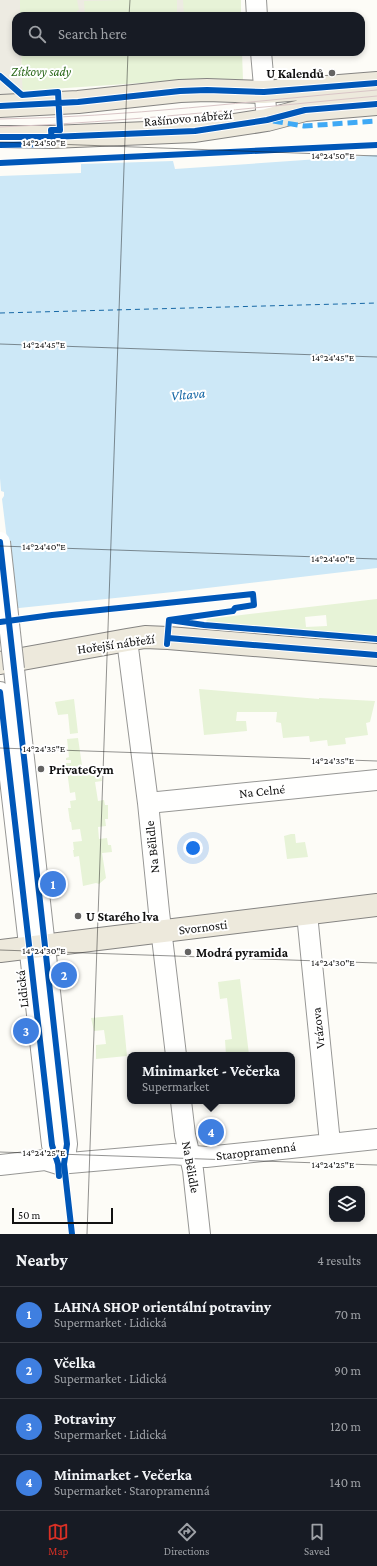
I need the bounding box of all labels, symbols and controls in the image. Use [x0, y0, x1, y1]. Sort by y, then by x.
search box [12, 12, 365, 56]
icon: search [26, 23, 48, 45]
text: Search here [58, 26, 127, 42]
park label: Zítkovy sady [11, 64, 72, 79]
place label: U Kalendů [266, 66, 325, 81]
marker: U Kalendů [327, 68, 337, 78]
street label: Rašínovo nábřeží [143, 107, 233, 129]
text: 14°24'50"E [22, 137, 66, 148]
text: 14°24'50"E [311, 150, 355, 161]
text: 14°24'45"E [23, 339, 66, 350]
text: 14°24'45"E [312, 352, 355, 363]
water label: Vltava [170, 384, 206, 403]
text: 14°24'40"E [22, 541, 66, 552]
text: 14°24'40"E [311, 553, 355, 564]
street label: Hořejší nábřeží [76, 631, 156, 658]
text: 14°24'35"E [23, 743, 66, 754]
text: 14°24'35"E [312, 755, 355, 766]
place label: PrivateGym [49, 762, 114, 777]
marker: PrivateGym [36, 764, 46, 774]
street label: Na Celné [238, 781, 286, 801]
street label: Na Bělidle [142, 820, 162, 874]
your location [183, 838, 203, 858]
pin: 1 [40, 869, 66, 899]
place label: U Starého lva [86, 909, 159, 924]
marker: U Starého lva [73, 911, 83, 921]
street label: Svornosti [178, 916, 229, 937]
text: 14°24'30"E [22, 945, 66, 956]
place label: Modrá pyramida [196, 945, 289, 960]
marker: Modrá pyramida [183, 947, 193, 957]
text: 14°24'30"E [311, 957, 355, 968]
pin: 2 [51, 960, 77, 990]
street label: Lidická [13, 969, 31, 1009]
street label: Vrázova [308, 1007, 328, 1049]
pin: 3 [13, 1016, 39, 1046]
popup [127, 1052, 295, 1104]
text: Minimarket - Večerka [142, 1063, 280, 1079]
text: Supermarket [142, 1079, 209, 1094]
pin: 4 [198, 1117, 224, 1147]
street label: Staropramenná [215, 1139, 297, 1163]
street label: Na Bělidle [179, 1140, 203, 1194]
text: 14°24'25"E [23, 1147, 66, 1158]
text: 14°24'25"E [312, 1159, 355, 1170]
map controls [329, 1186, 365, 1222]
button: layers [329, 1186, 365, 1222]
scale bar [12, 1206, 113, 1225]
text: 50 m [18, 1209, 40, 1221]
text: Nearby [16, 1251, 68, 1270]
text: 4 results [317, 1253, 361, 1268]
text: LAHNA SHOP orientální potraviny [54, 1299, 271, 1315]
text: 1 [27, 1307, 31, 1322]
text: 70 m [335, 1307, 361, 1322]
text: Supermarket · Lidická [54, 1315, 167, 1330]
text: Včelka [54, 1355, 96, 1371]
text: 2 [26, 1363, 32, 1378]
text: 90 m [334, 1363, 361, 1378]
text: Supermarket · Lidická [54, 1371, 167, 1386]
text: Potraviny [54, 1411, 116, 1427]
text: 3 [26, 1419, 32, 1434]
text: 120 m [330, 1419, 361, 1434]
text: Supermarket · Lidická [54, 1427, 167, 1442]
text: Minimarket - Večerka [54, 1467, 192, 1483]
text: 4 [25, 1475, 33, 1490]
text: 140 m [330, 1475, 361, 1490]
text: Supermarket · Staropramenná [54, 1483, 210, 1498]
tab: Map [47, 1521, 69, 1557]
tab: Directions [164, 1521, 209, 1557]
tab: Saved [304, 1521, 330, 1557]

